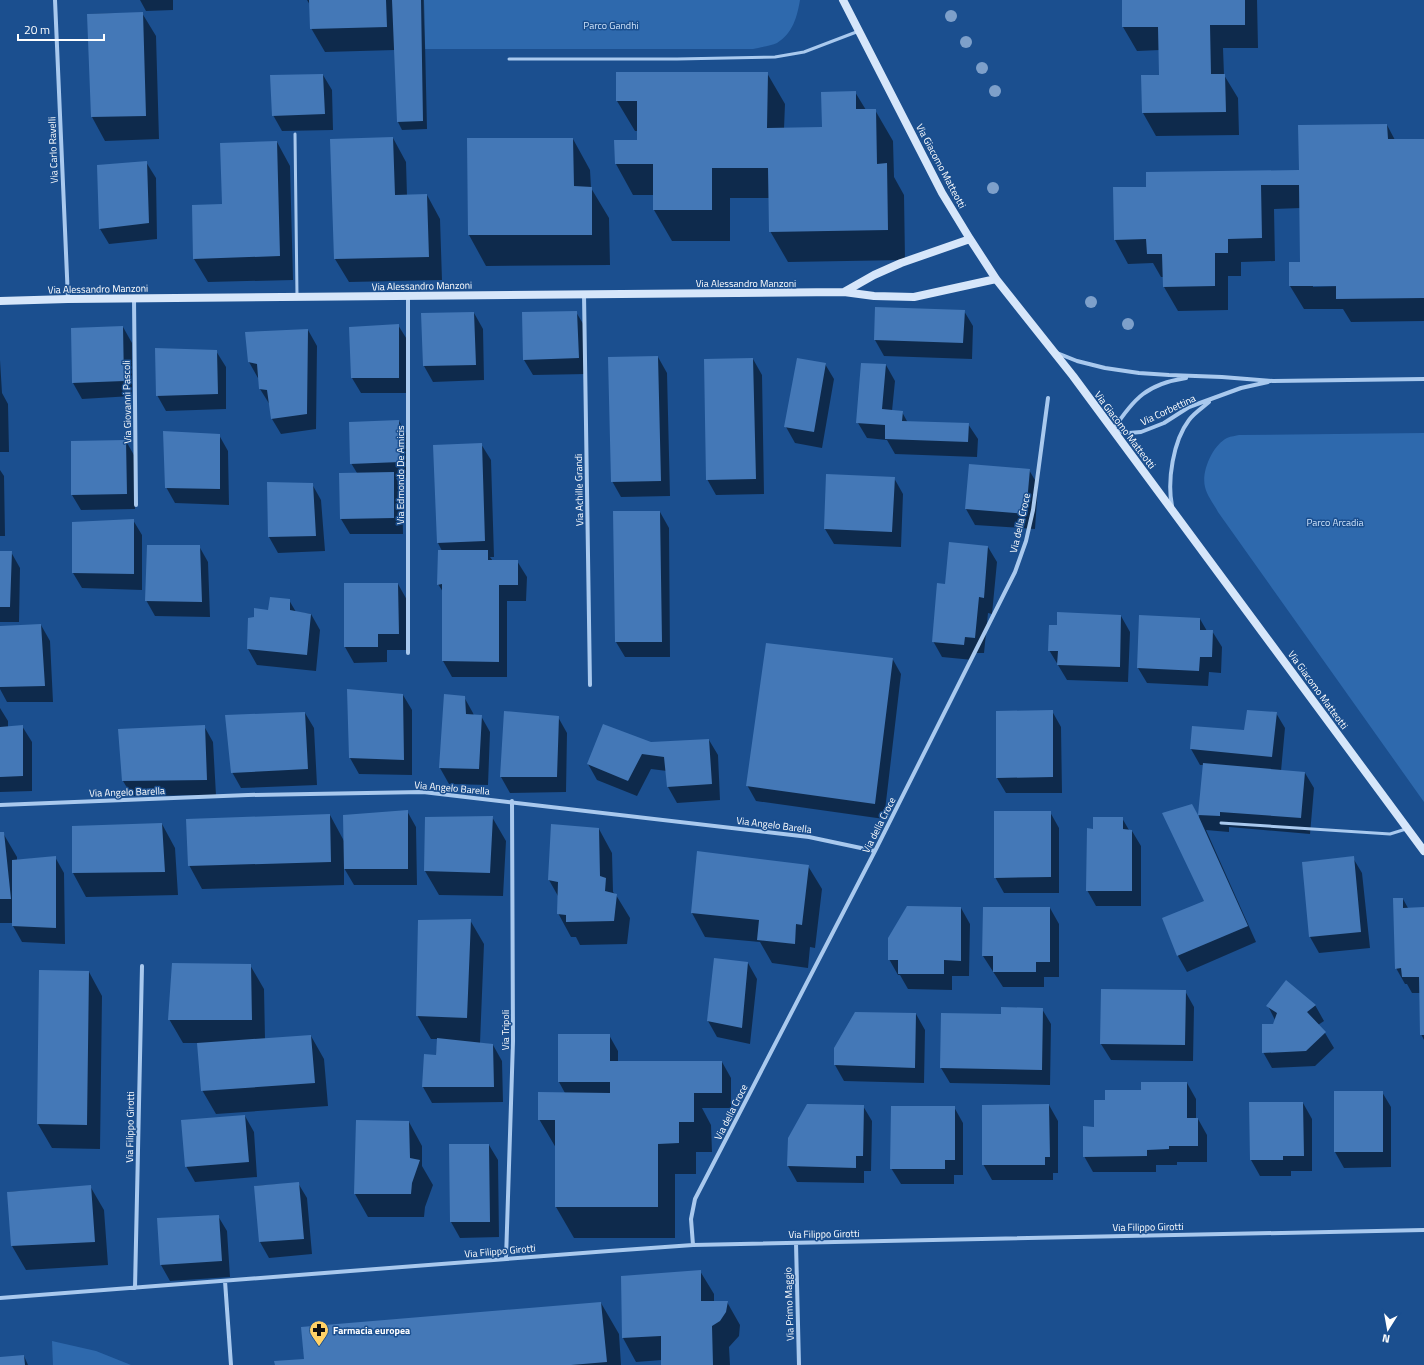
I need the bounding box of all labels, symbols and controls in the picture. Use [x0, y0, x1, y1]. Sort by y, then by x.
scale bar [18, 16, 104, 42]
park label: Parco Gandhi [583, 18, 639, 33]
text: 20 m [24, 20, 50, 39]
street label: Via Carlo Ravelli [44, 116, 62, 184]
street label: Via Giacomo Matteotti [912, 121, 970, 211]
street label: Via Alessandro Manzoni [696, 276, 796, 291]
street label: Via Alessandro Manzoni [372, 278, 472, 294]
street label: Via Alessandro Manzoni [48, 281, 148, 297]
street label: Via Giovanni Pascoli [119, 360, 135, 444]
street label: Via Giacomo Matteotti [1091, 388, 1159, 472]
street label: Via Corbettina [1138, 391, 1198, 429]
street label: Via Edmondo De Amicis [393, 425, 408, 525]
street label: Via Achille Grandi [571, 454, 587, 526]
street label: Via della Croce [1006, 492, 1034, 554]
park label: Parco Arcadia [1306, 515, 1364, 530]
street label: Via Giacomo Matteotti [1284, 648, 1352, 732]
street label: Via Angelo Barella [414, 777, 490, 799]
street label: Via Angelo Barella [89, 783, 165, 801]
street label: Via della Croce [859, 795, 899, 855]
street label: Via Angelo Barella [735, 813, 813, 837]
street label: Via Tripoli [498, 1010, 513, 1050]
street label: Via della Croce [711, 1082, 751, 1142]
street label: Via Filippo Girotti [122, 1091, 138, 1163]
street label: Via Filippo Girotti [1112, 1219, 1184, 1235]
street label: Via Filippo Girotti [788, 1226, 860, 1242]
street label: Via Filippo Girotti [464, 1240, 536, 1262]
street label: Via Primo Maggio [780, 1267, 798, 1341]
north arrow [1368, 1309, 1408, 1349]
pharmacy icon: Farmacia europea [308, 1319, 330, 1347]
place label: Farmacia europea [333, 1323, 410, 1338]
text: N [1381, 1330, 1391, 1347]

